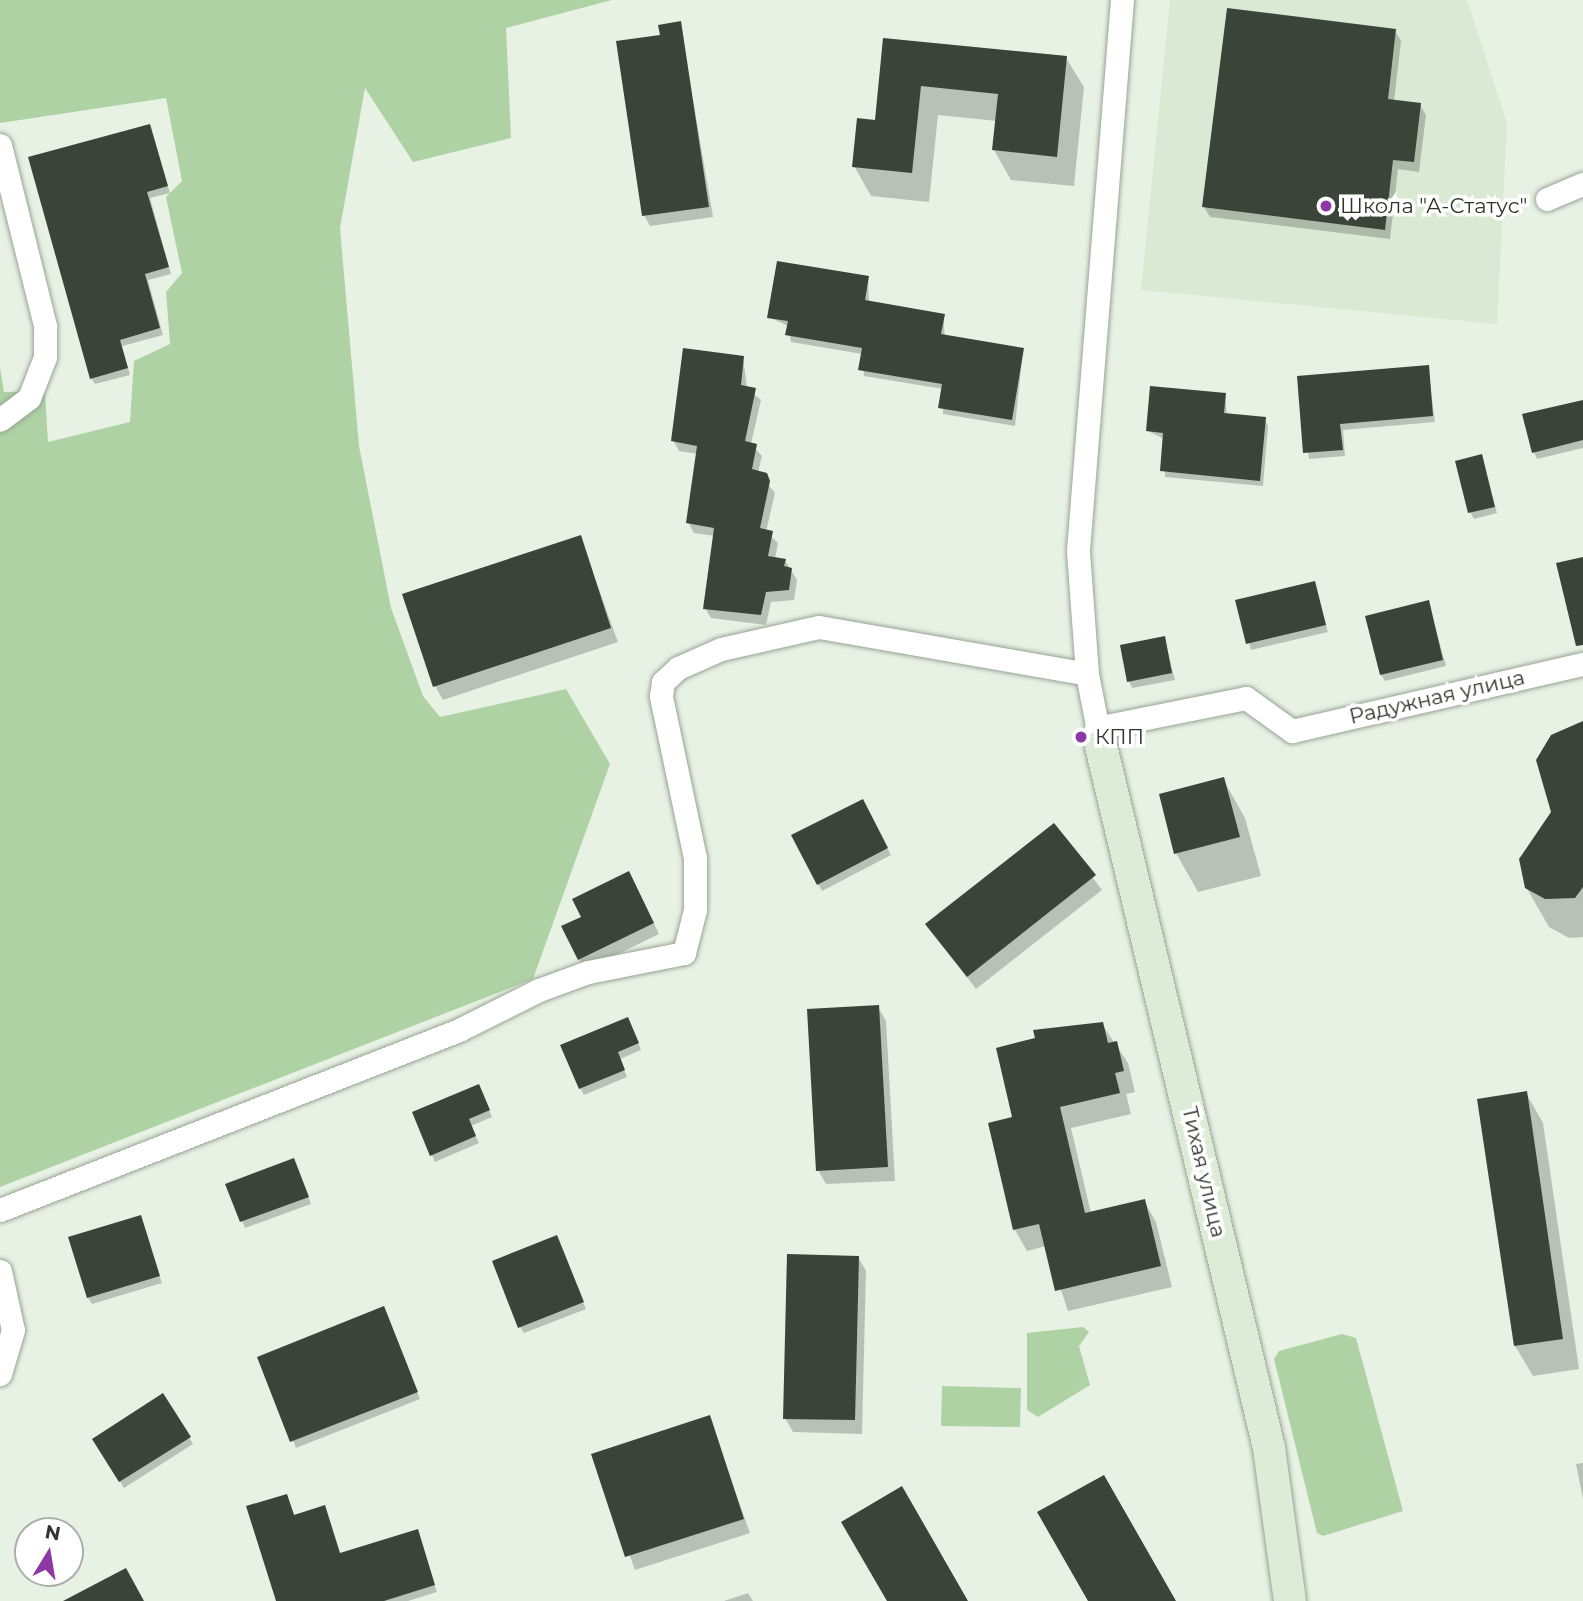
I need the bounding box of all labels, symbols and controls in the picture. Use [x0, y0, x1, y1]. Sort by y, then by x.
place label: Школа "А-Статус" [1340, 193, 1527, 219]
marker: Школа "А-Статус" [1318, 198, 1334, 214]
street label: Радужная улица [1347, 665, 1527, 729]
place label: КПП [1095, 724, 1144, 750]
marker: КПП [1073, 729, 1089, 745]
street label: Тихая улица [1177, 1104, 1231, 1240]
north arrow [14, 1517, 84, 1587]
text: N [43, 1520, 62, 1546]

